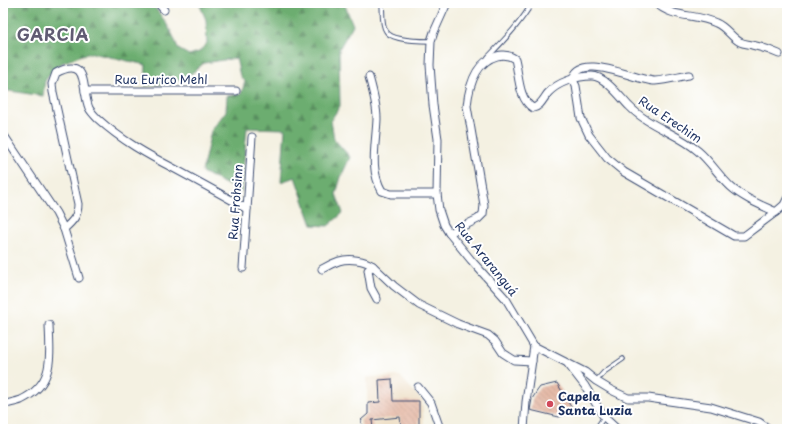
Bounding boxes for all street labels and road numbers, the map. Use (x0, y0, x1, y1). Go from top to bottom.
street label: Rua Eurico Mehl (115, 70, 207, 88)
street label: Rua Erechim (635, 91, 706, 147)
street label: Rua Frohsinn (223, 164, 247, 240)
street label: Rua Araranguá (451, 217, 523, 300)

